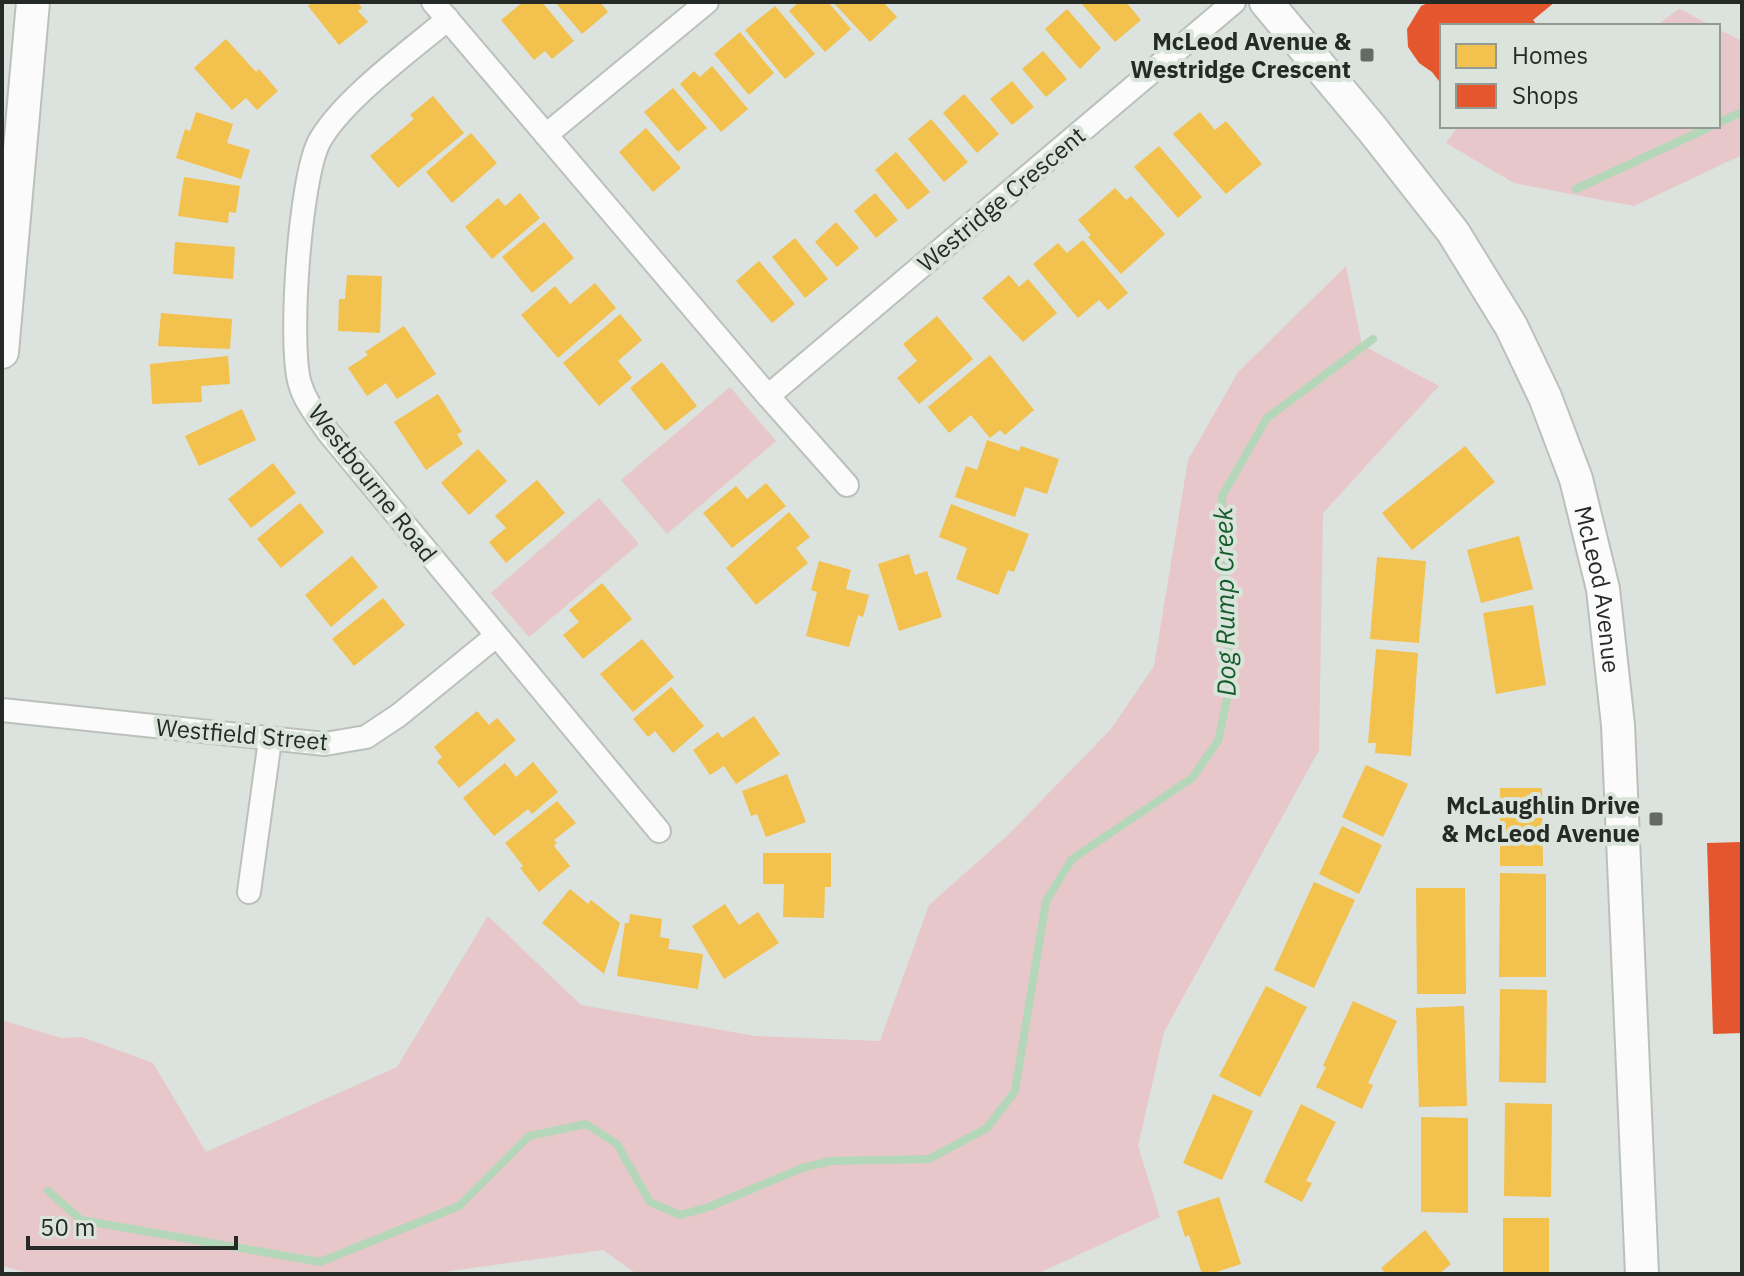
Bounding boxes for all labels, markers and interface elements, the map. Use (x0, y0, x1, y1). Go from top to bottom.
legend (1440, 24, 1720, 128)
place label: McLeod Avenue & Westridge Crescent (1130, 25, 1352, 85)
text: Homes (1512, 39, 1588, 71)
marker: McLeod Avenue & Westridge Crescent (1358, 46, 1376, 64)
text: Shops (1512, 79, 1579, 111)
street label: Westridge Crescent (910, 119, 1092, 279)
street label: Westbourne Road (301, 398, 445, 568)
street label: McLeod Avenue (1567, 502, 1628, 675)
water label: Dog Rump Creek (1205, 507, 1243, 697)
street label: Westfield Street (155, 711, 329, 757)
place label: McLaughlin Drive & McLeod Avenue (1441, 789, 1640, 849)
marker: McLaughlin Drive & McLeod Avenue (1647, 810, 1665, 828)
scale bar (28, 1200, 236, 1250)
text: 50 m (40, 1211, 95, 1243)

